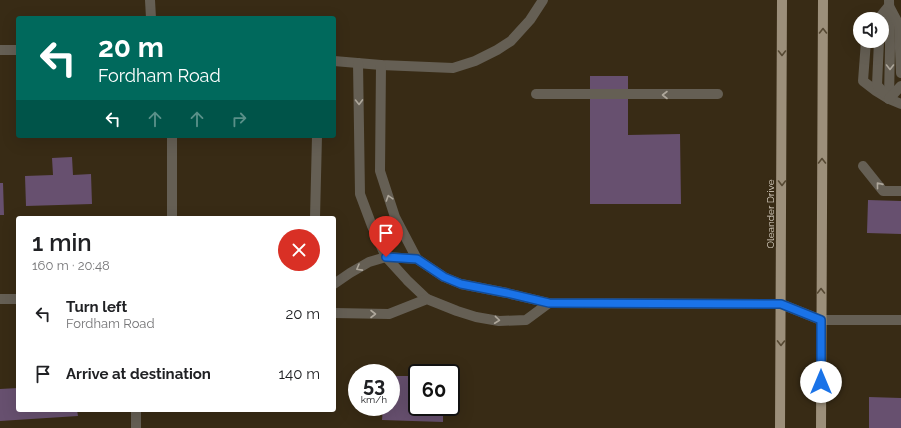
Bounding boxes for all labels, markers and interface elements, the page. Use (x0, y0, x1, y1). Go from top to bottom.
map controls (853, 12, 889, 48)
button: sound (853, 12, 889, 48)
one-way arrow (819, 28, 827, 34)
text: 20 m (98, 31, 164, 64)
icon: left (32, 32, 84, 84)
one-way arrow (778, 50, 786, 56)
one-way arrow (886, 64, 894, 70)
text: Fordham Road (98, 65, 221, 86)
one-way arrow (662, 91, 668, 99)
one-way arrow (354, 99, 363, 105)
icon: left (102, 108, 124, 130)
icon: ahead (144, 108, 166, 130)
icon: ahead (186, 108, 208, 130)
icon: right (228, 108, 250, 130)
one-way arrow (818, 158, 826, 164)
street label: Oleander Drive (765, 179, 776, 249)
one-way arrow (778, 180, 786, 186)
one-way arrow (876, 183, 883, 190)
one-way arrow (385, 195, 393, 202)
pin (369, 216, 403, 257)
icon: arrive (375, 222, 397, 244)
text: 1 min (32, 228, 92, 257)
button: close (278, 229, 320, 271)
text: 160 m · 20:48 (32, 258, 110, 273)
one-way arrow (356, 263, 363, 271)
one-way arrow (817, 288, 825, 294)
text: Turn left (66, 298, 127, 316)
icon: left (32, 303, 54, 325)
text: 20 m (285, 305, 320, 323)
one-way arrow (370, 310, 376, 318)
text: Fordham Road (66, 316, 155, 331)
one-way arrow (494, 316, 500, 325)
one-way arrow (777, 340, 785, 346)
position arrow (800, 361, 842, 403)
icon: arrive (32, 363, 54, 385)
speed limit sign: 60 (408, 364, 460, 416)
text: Arrive at destination (66, 365, 211, 383)
text: 140 m (279, 365, 320, 383)
text: 53 (363, 373, 385, 397)
text: km/h (361, 394, 387, 405)

